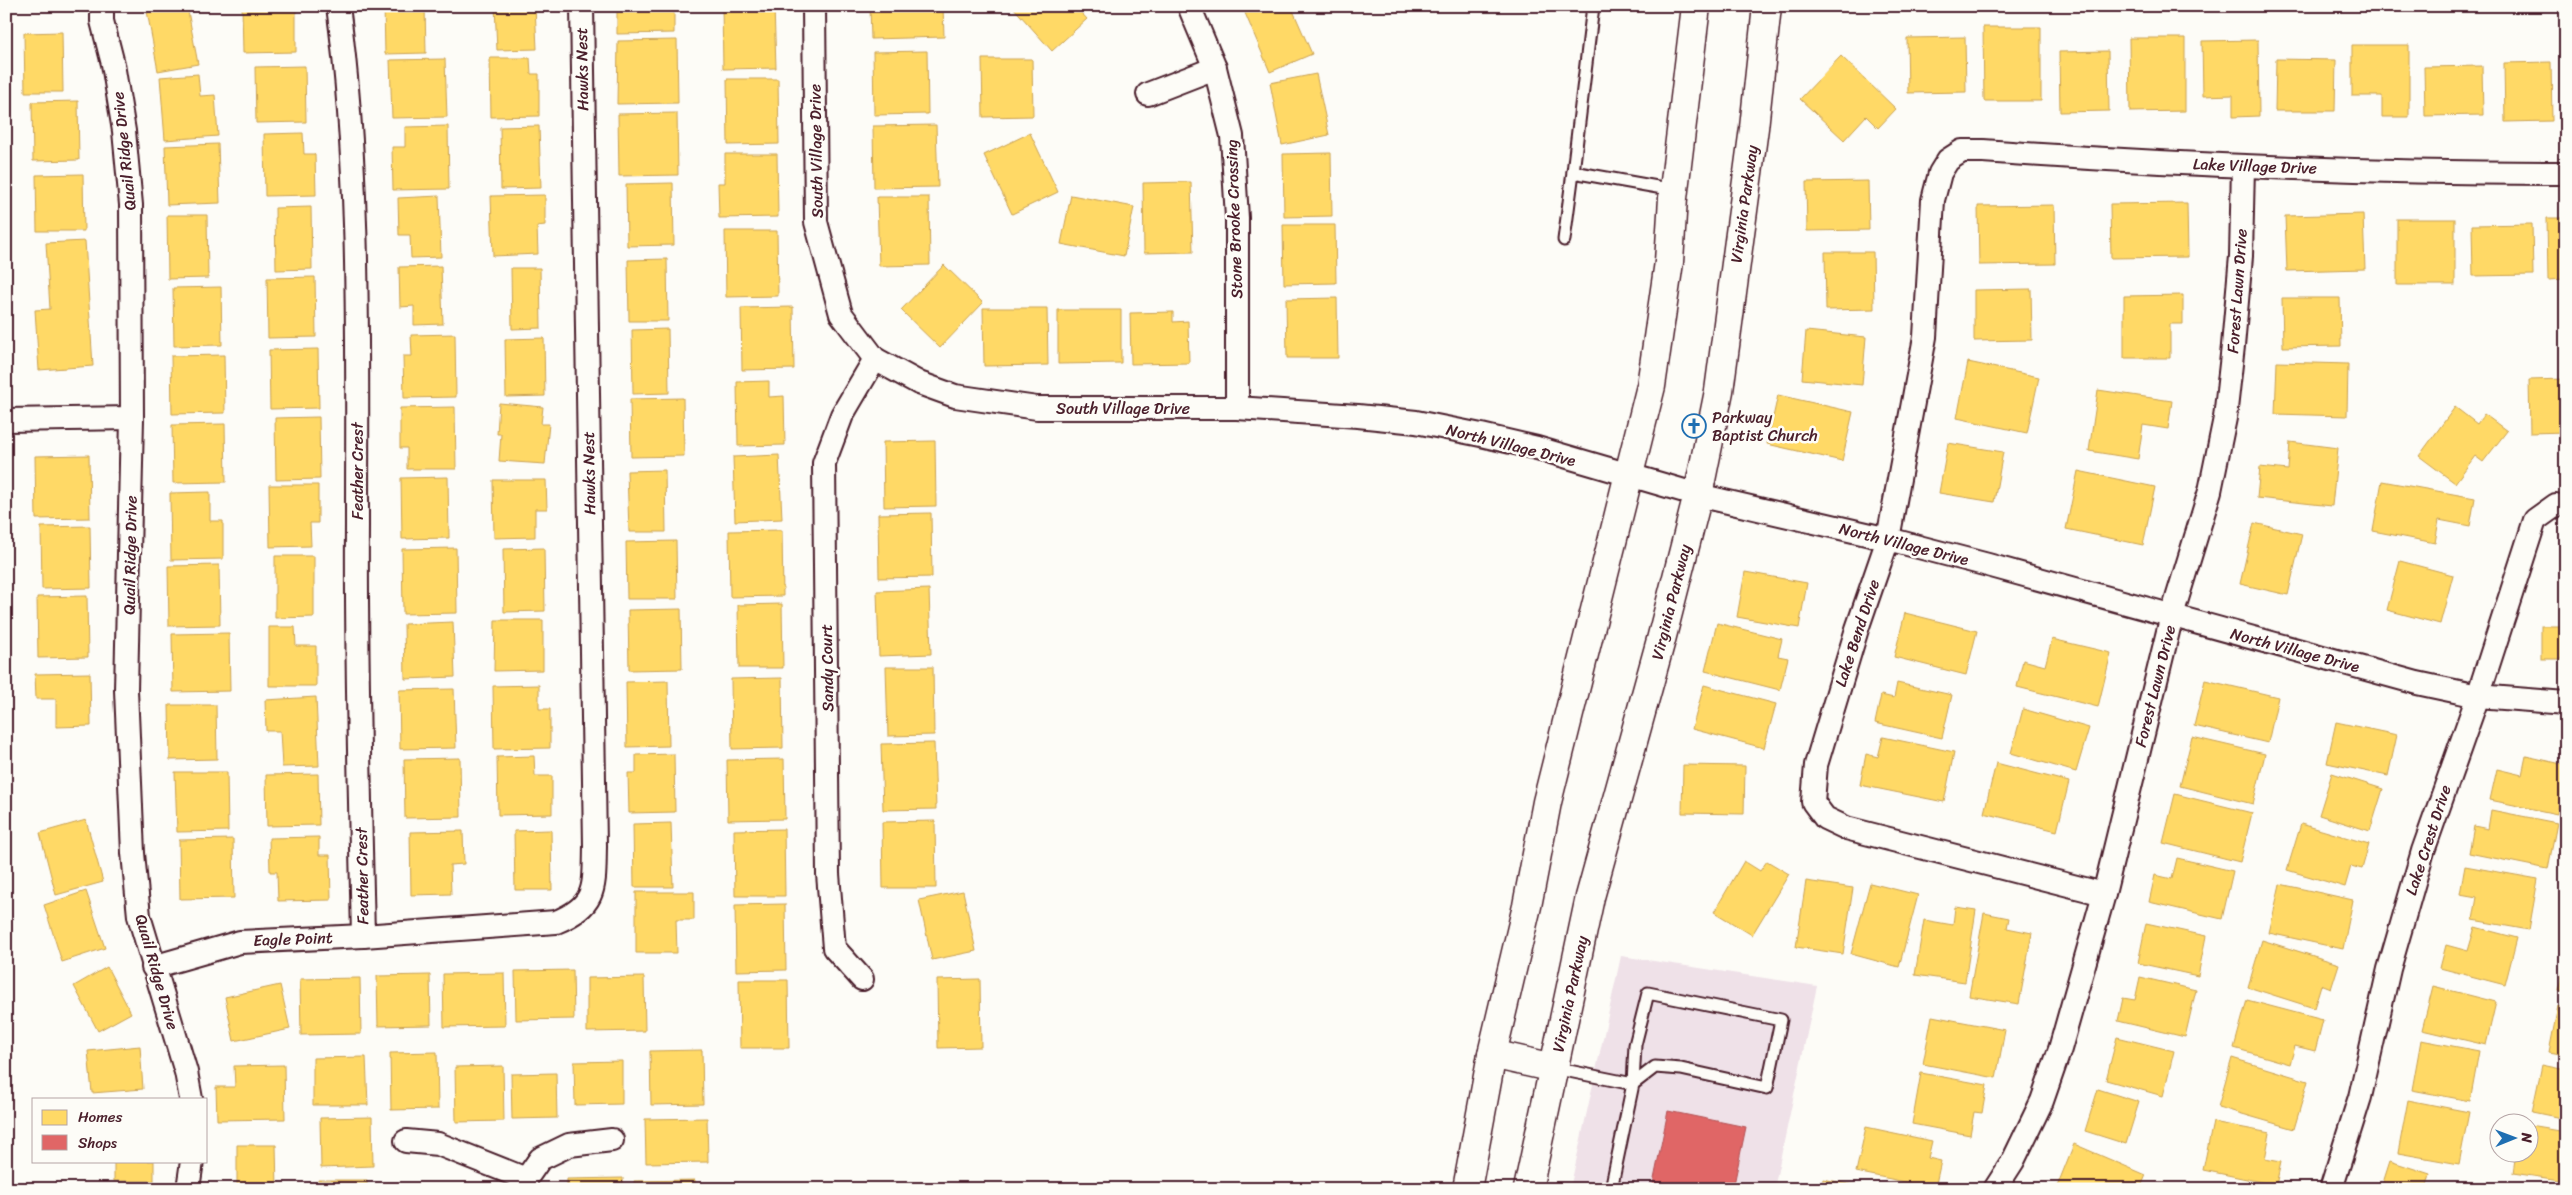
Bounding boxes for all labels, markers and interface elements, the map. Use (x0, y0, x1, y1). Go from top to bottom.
street label: Hawks Nest (567, 27, 597, 111)
street label: South Village Drive (800, 84, 832, 218)
street label: Quail Ridge Drive (103, 90, 145, 212)
street label: Stone Brooke Crossing (1217, 139, 1251, 299)
street label: Virginia Parkway (1721, 143, 1767, 265)
street label: Lake Village Drive (2193, 149, 2317, 183)
street label: Forest Lawn Drive (2218, 228, 2256, 354)
street label: South Village Drive (1056, 394, 1190, 423)
place label: Parkway Baptist Church (1712, 403, 1818, 450)
church icon: Parkway Baptist Church (1681, 413, 1707, 439)
street label: North Village Drive (1443, 415, 1579, 475)
street label: Feather Crest (343, 422, 372, 520)
street label: Hawks Nest (574, 431, 604, 515)
street label: Quail Ridge Drive (114, 495, 146, 615)
street label: North Village Drive (1836, 514, 1972, 574)
street label: Virginia Parkway (1643, 540, 1700, 663)
street label: Lake Bend Drive (1826, 575, 1888, 691)
street label: North Village Drive (2227, 619, 2363, 681)
street label: Forest Lawn Drive (2126, 622, 2184, 750)
street label: Sandy Court (812, 624, 842, 712)
street label: Lake Crest Drive (2397, 781, 2459, 899)
street label: Feather Crest (347, 827, 377, 925)
street label: Quail Ridge Drive (127, 911, 187, 1033)
street label: Eagle Point (253, 923, 333, 955)
street label: Virginia Parkway (1544, 932, 1597, 1055)
legend (32, 1098, 208, 1162)
text: Homes (78, 1104, 122, 1130)
north arrow (2490, 1112, 2540, 1162)
text: Shops (78, 1130, 118, 1156)
text: N (2514, 1132, 2539, 1143)

